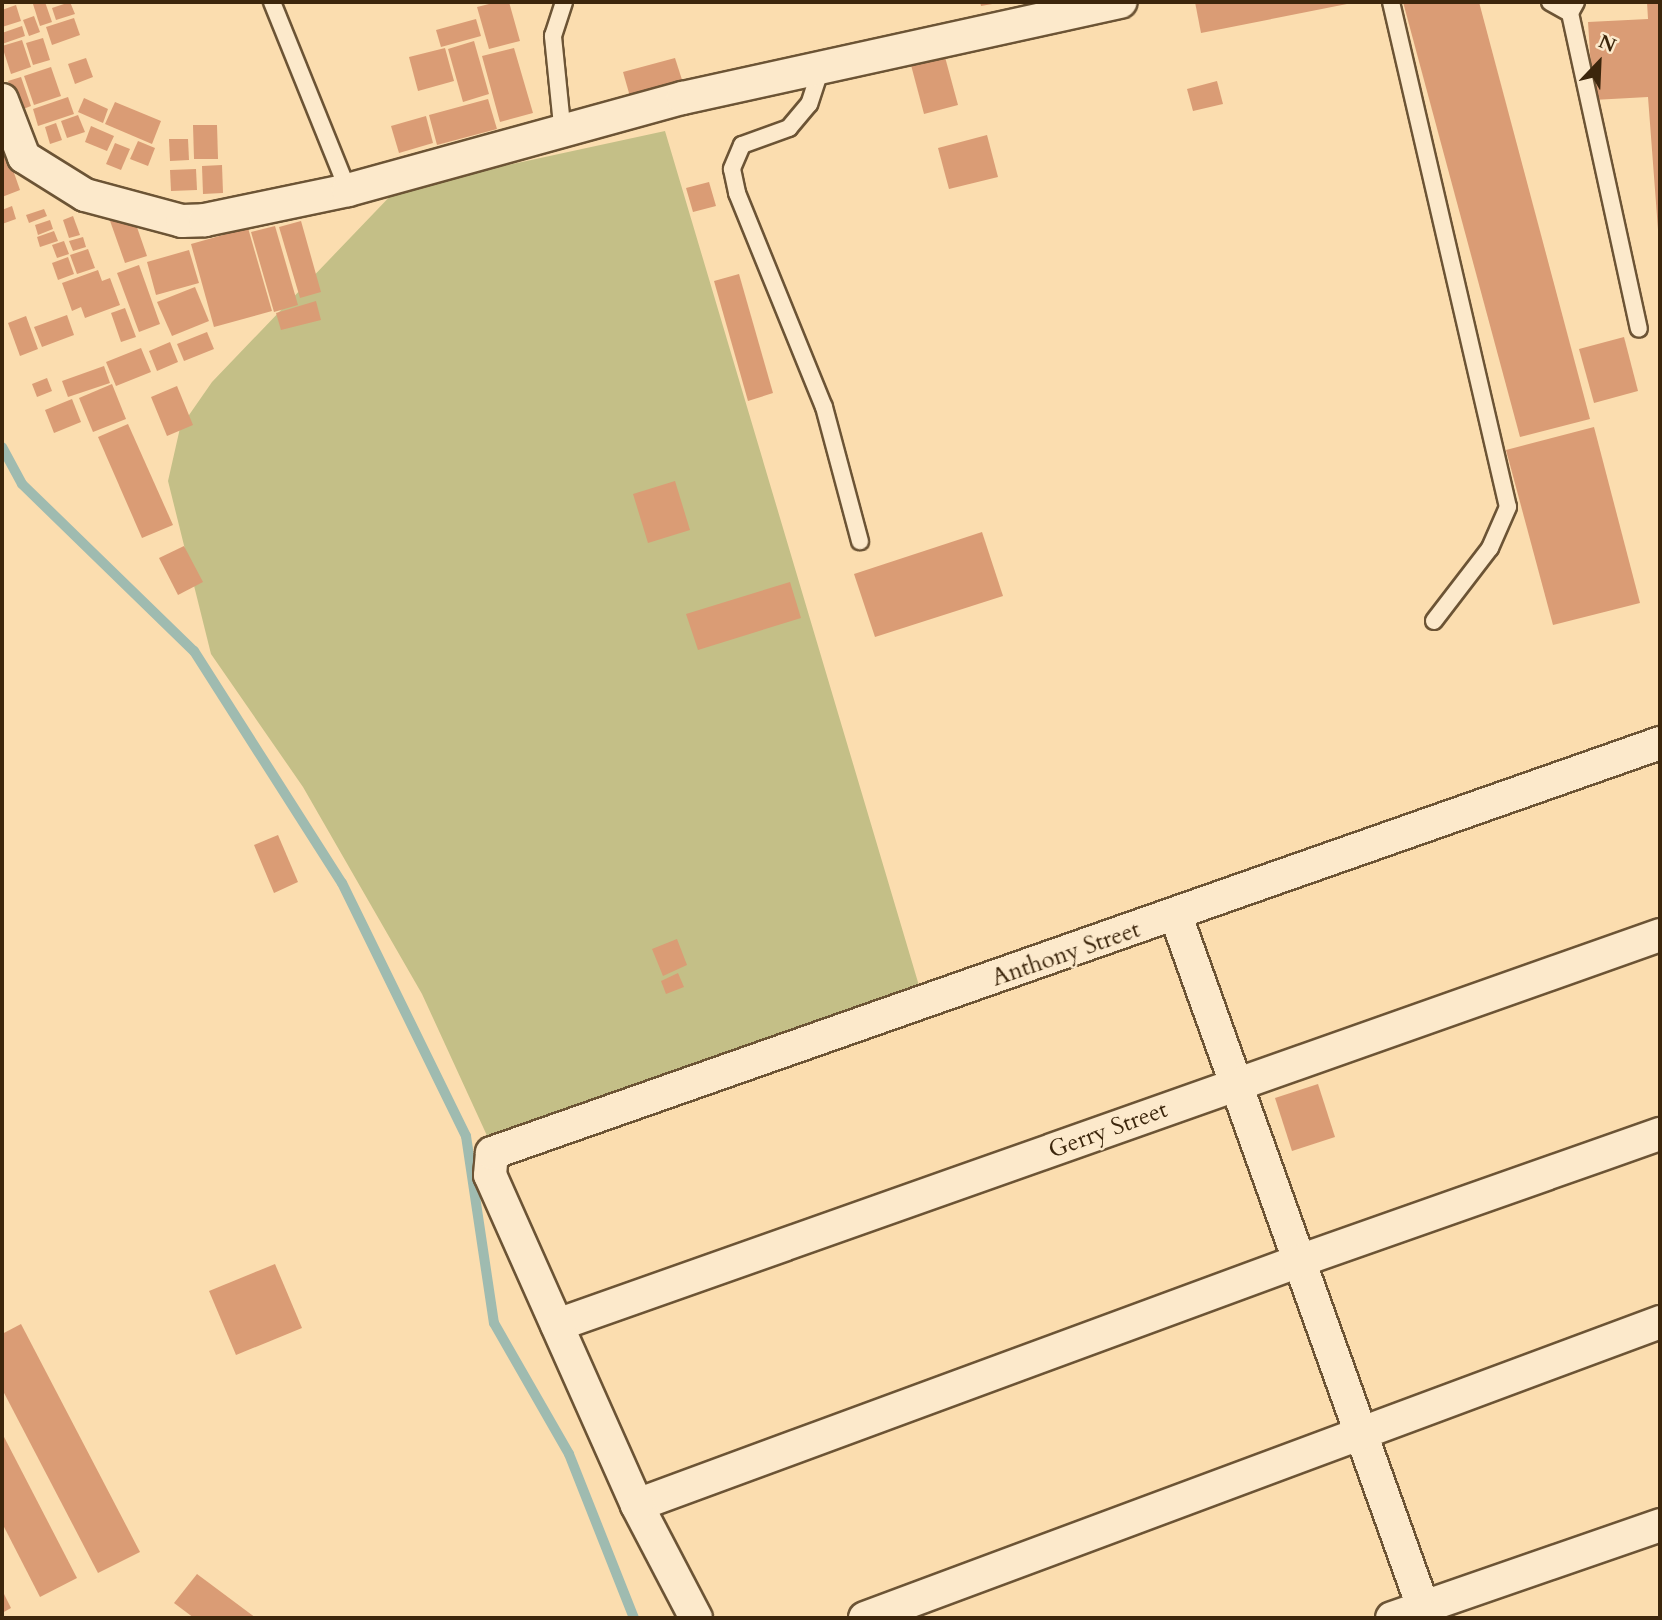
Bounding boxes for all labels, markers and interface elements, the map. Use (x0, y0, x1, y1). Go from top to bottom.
north arrow (1564, 28, 1634, 98)
text: N (1595, 28, 1620, 59)
street label: Anthony Street (988, 915, 1144, 993)
street label: Gerry Street (1045, 1095, 1171, 1165)

